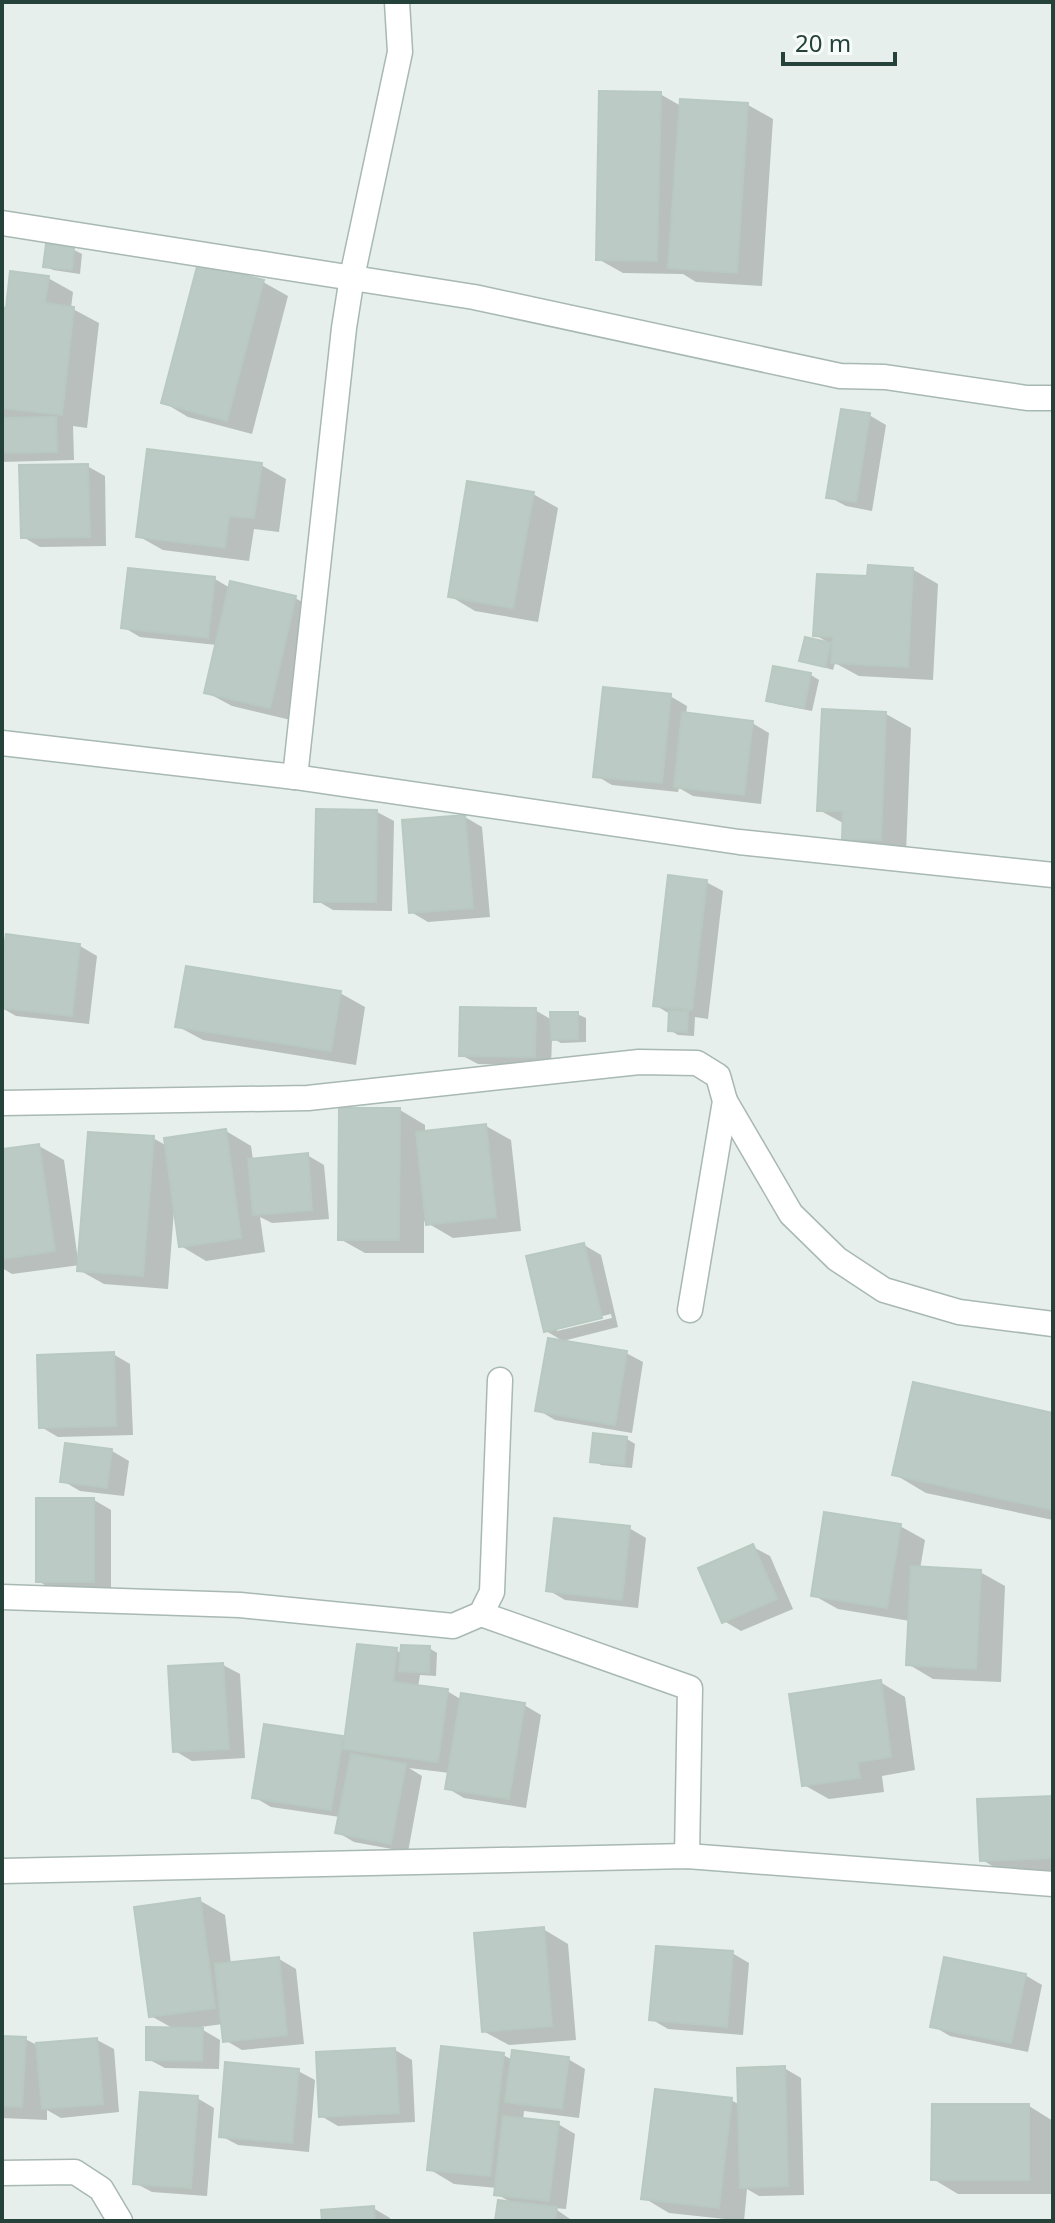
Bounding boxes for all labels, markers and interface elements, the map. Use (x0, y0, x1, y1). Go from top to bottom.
scale bar (783, 16, 895, 66)
text: 20 m (795, 26, 851, 59)

